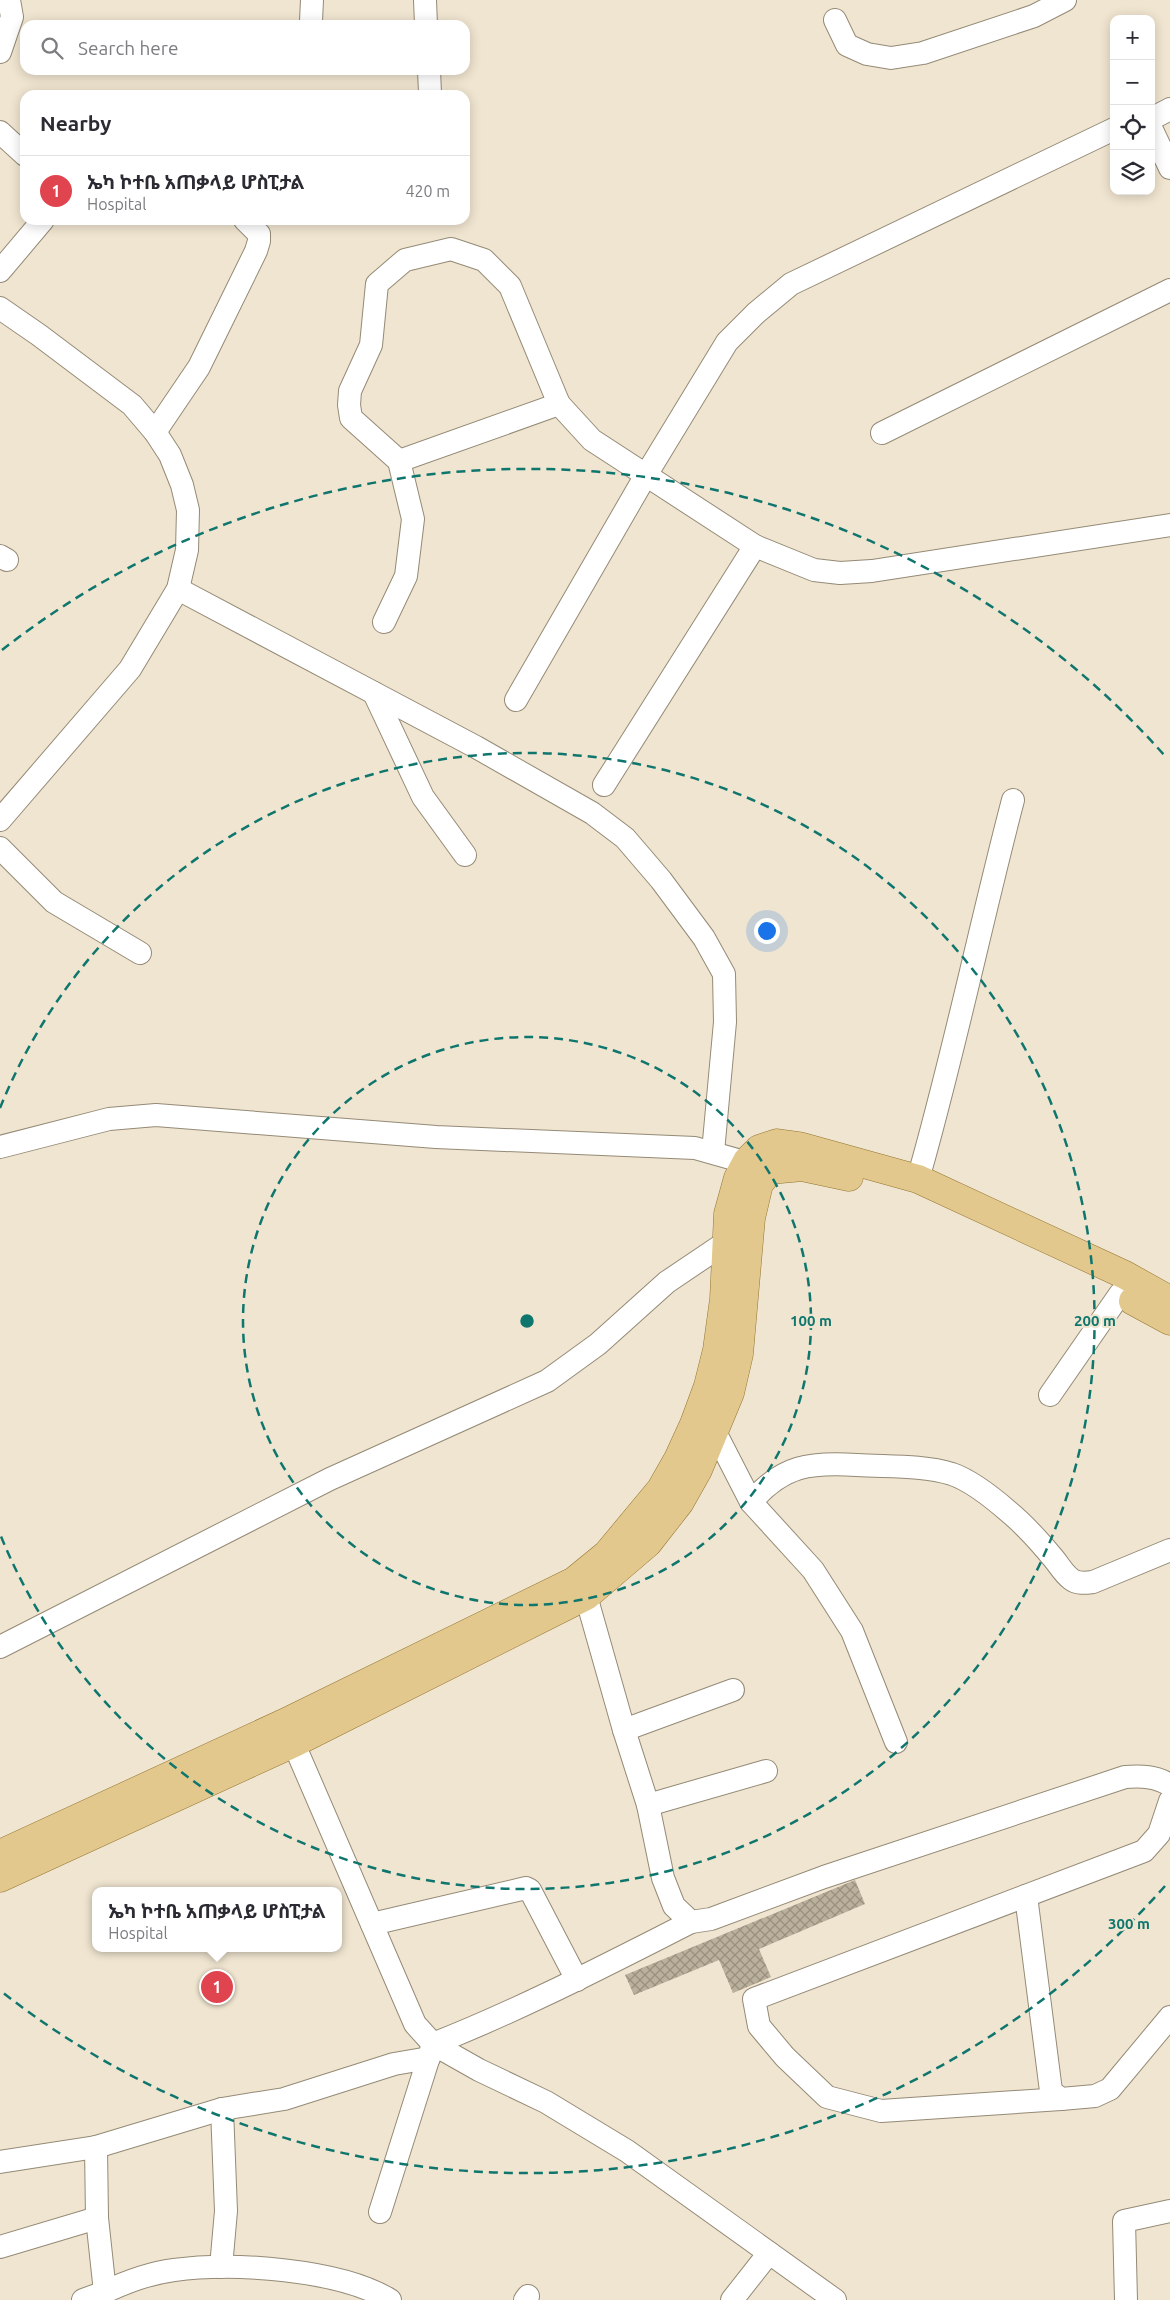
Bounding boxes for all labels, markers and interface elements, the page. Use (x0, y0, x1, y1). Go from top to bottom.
map controls (1110, 15, 1155, 195)
button: + (1110, 15, 1155, 60)
search box (20, 20, 470, 75)
icon: search (38, 34, 66, 62)
text: Search here (78, 37, 178, 59)
button: − (1110, 60, 1155, 105)
button: locate (1110, 105, 1155, 150)
text: Nearby (40, 111, 111, 135)
button: layers (1110, 150, 1155, 195)
text: ኤካ ኮተቤ አጠቃላይ ሆስፒታል (87, 171, 304, 193)
text: 1 (51, 182, 61, 200)
text: 420 m (405, 182, 450, 200)
text: Hospital (87, 195, 146, 213)
your location (754, 918, 780, 944)
centre of rings (518, 1312, 536, 1330)
text: 100 m (790, 1312, 832, 1329)
text: 200 m (1074, 1312, 1116, 1329)
popup (92, 1887, 342, 1952)
text: ኤካ ኮተቤ አጠቃላይ ሆስፒታል (108, 1900, 326, 1922)
text: 300 m (1108, 1915, 1150, 1932)
text: Hospital (108, 1924, 168, 1942)
pin: 1 (201, 1968, 233, 2006)

